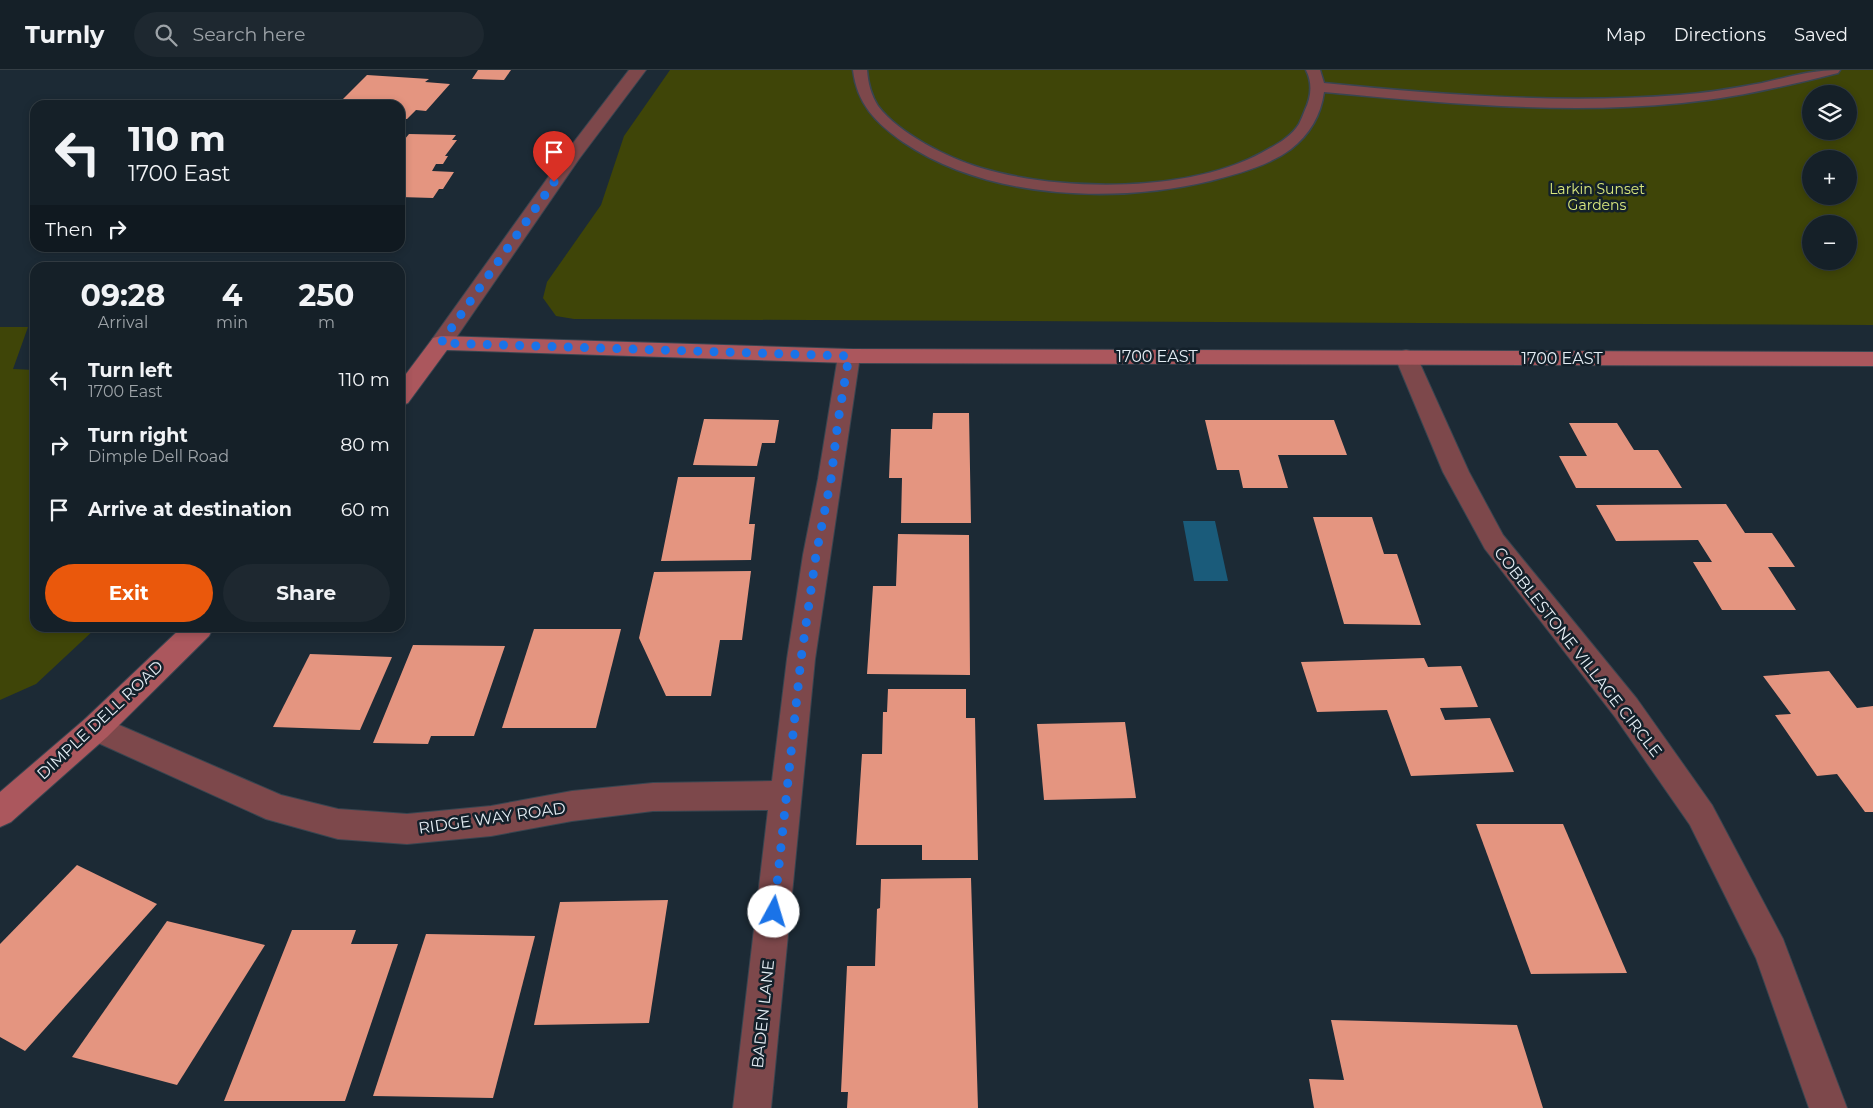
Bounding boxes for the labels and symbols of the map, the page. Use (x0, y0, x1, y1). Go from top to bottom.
pin (533, 131, 575, 182)
park label: Larkin Sunset Gardens (1549, 180, 1645, 214)
street label: 1700 EAST (1116, 347, 1198, 366)
street label: 1700 EAST (1521, 349, 1603, 368)
street label: COBBLESTONE VILLAGE CIRCLE (1490, 543, 1666, 761)
street label: DIMPLE DELL ROAD (33, 657, 167, 783)
street label: RIDGE WAY ROAD (417, 798, 567, 838)
position arrow (747, 885, 799, 937)
street label: BADEN LANE (748, 959, 778, 1069)

